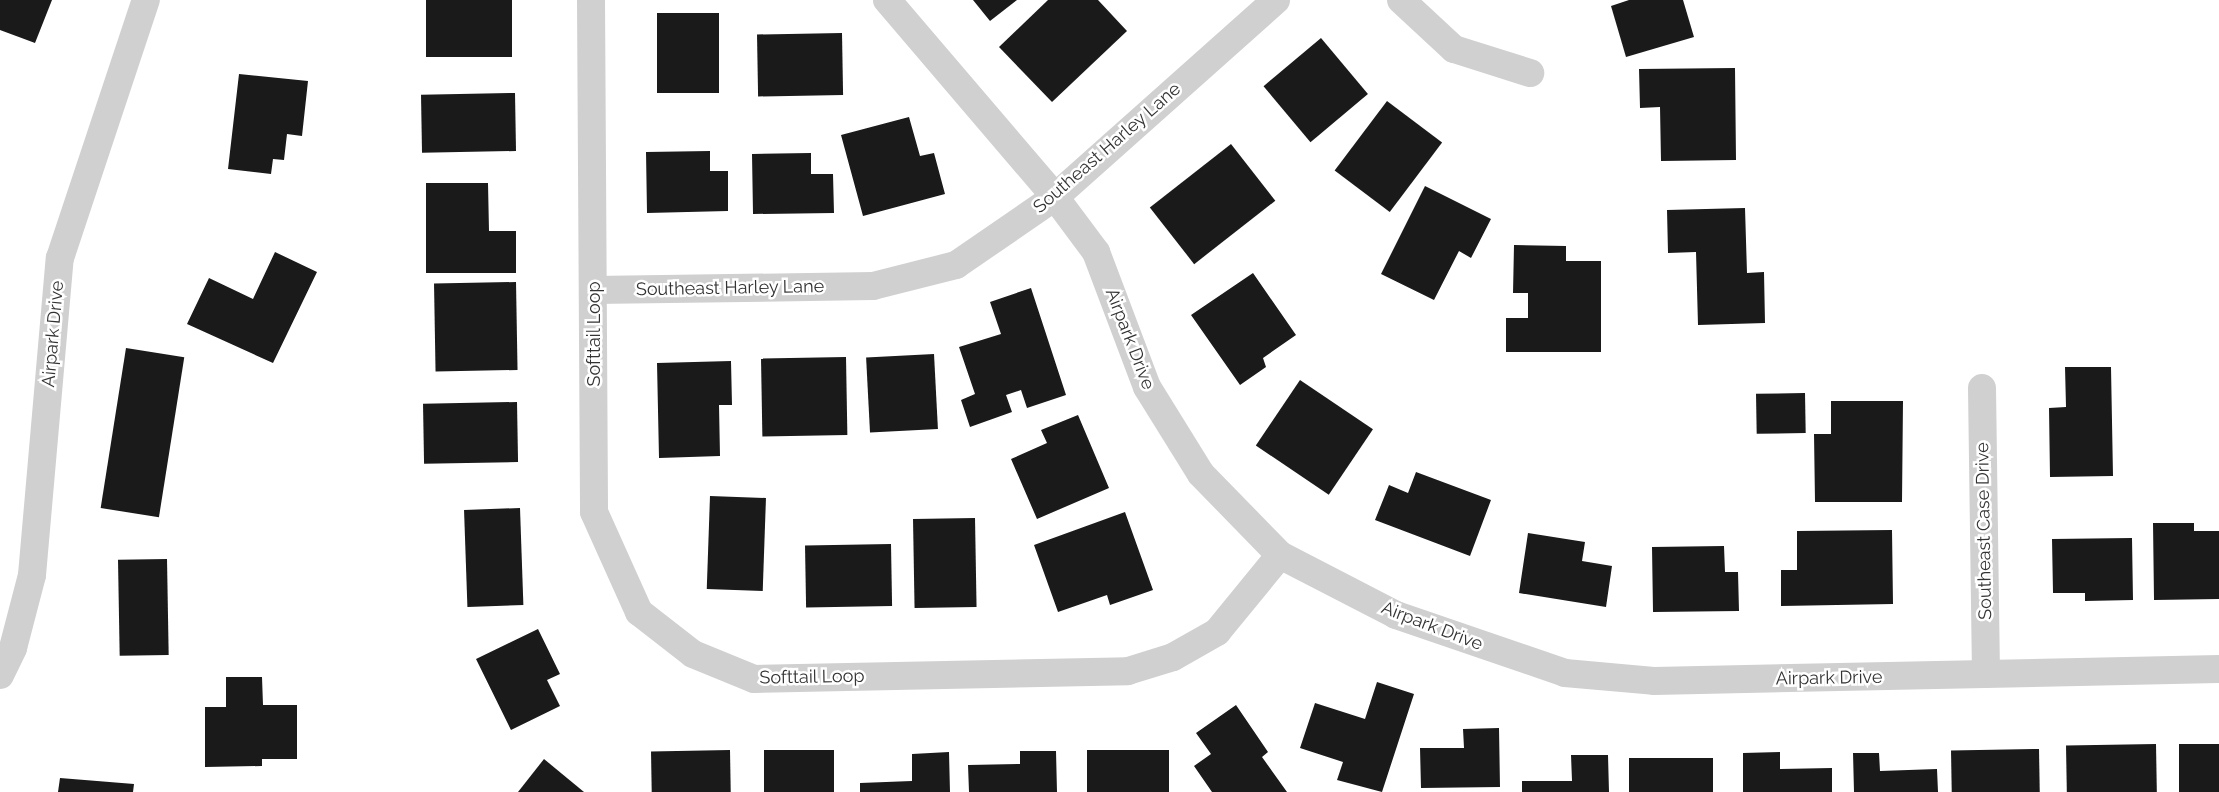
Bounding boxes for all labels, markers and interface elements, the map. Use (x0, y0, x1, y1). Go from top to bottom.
street label: Southeast Harley Lane (1029, 78, 1185, 218)
street label: Southeast Harley Lane (635, 276, 825, 300)
street label: Airpark Drive (38, 280, 68, 388)
street label: Softtail Loop (583, 281, 605, 387)
street label: Airpark Drive (1101, 285, 1159, 393)
street label: Southeast Case Drive (1972, 442, 1996, 620)
street label: Airpark Drive (1378, 597, 1486, 655)
street label: Softtail Loop (759, 665, 865, 689)
street label: Airpark Drive (1775, 666, 1883, 690)

